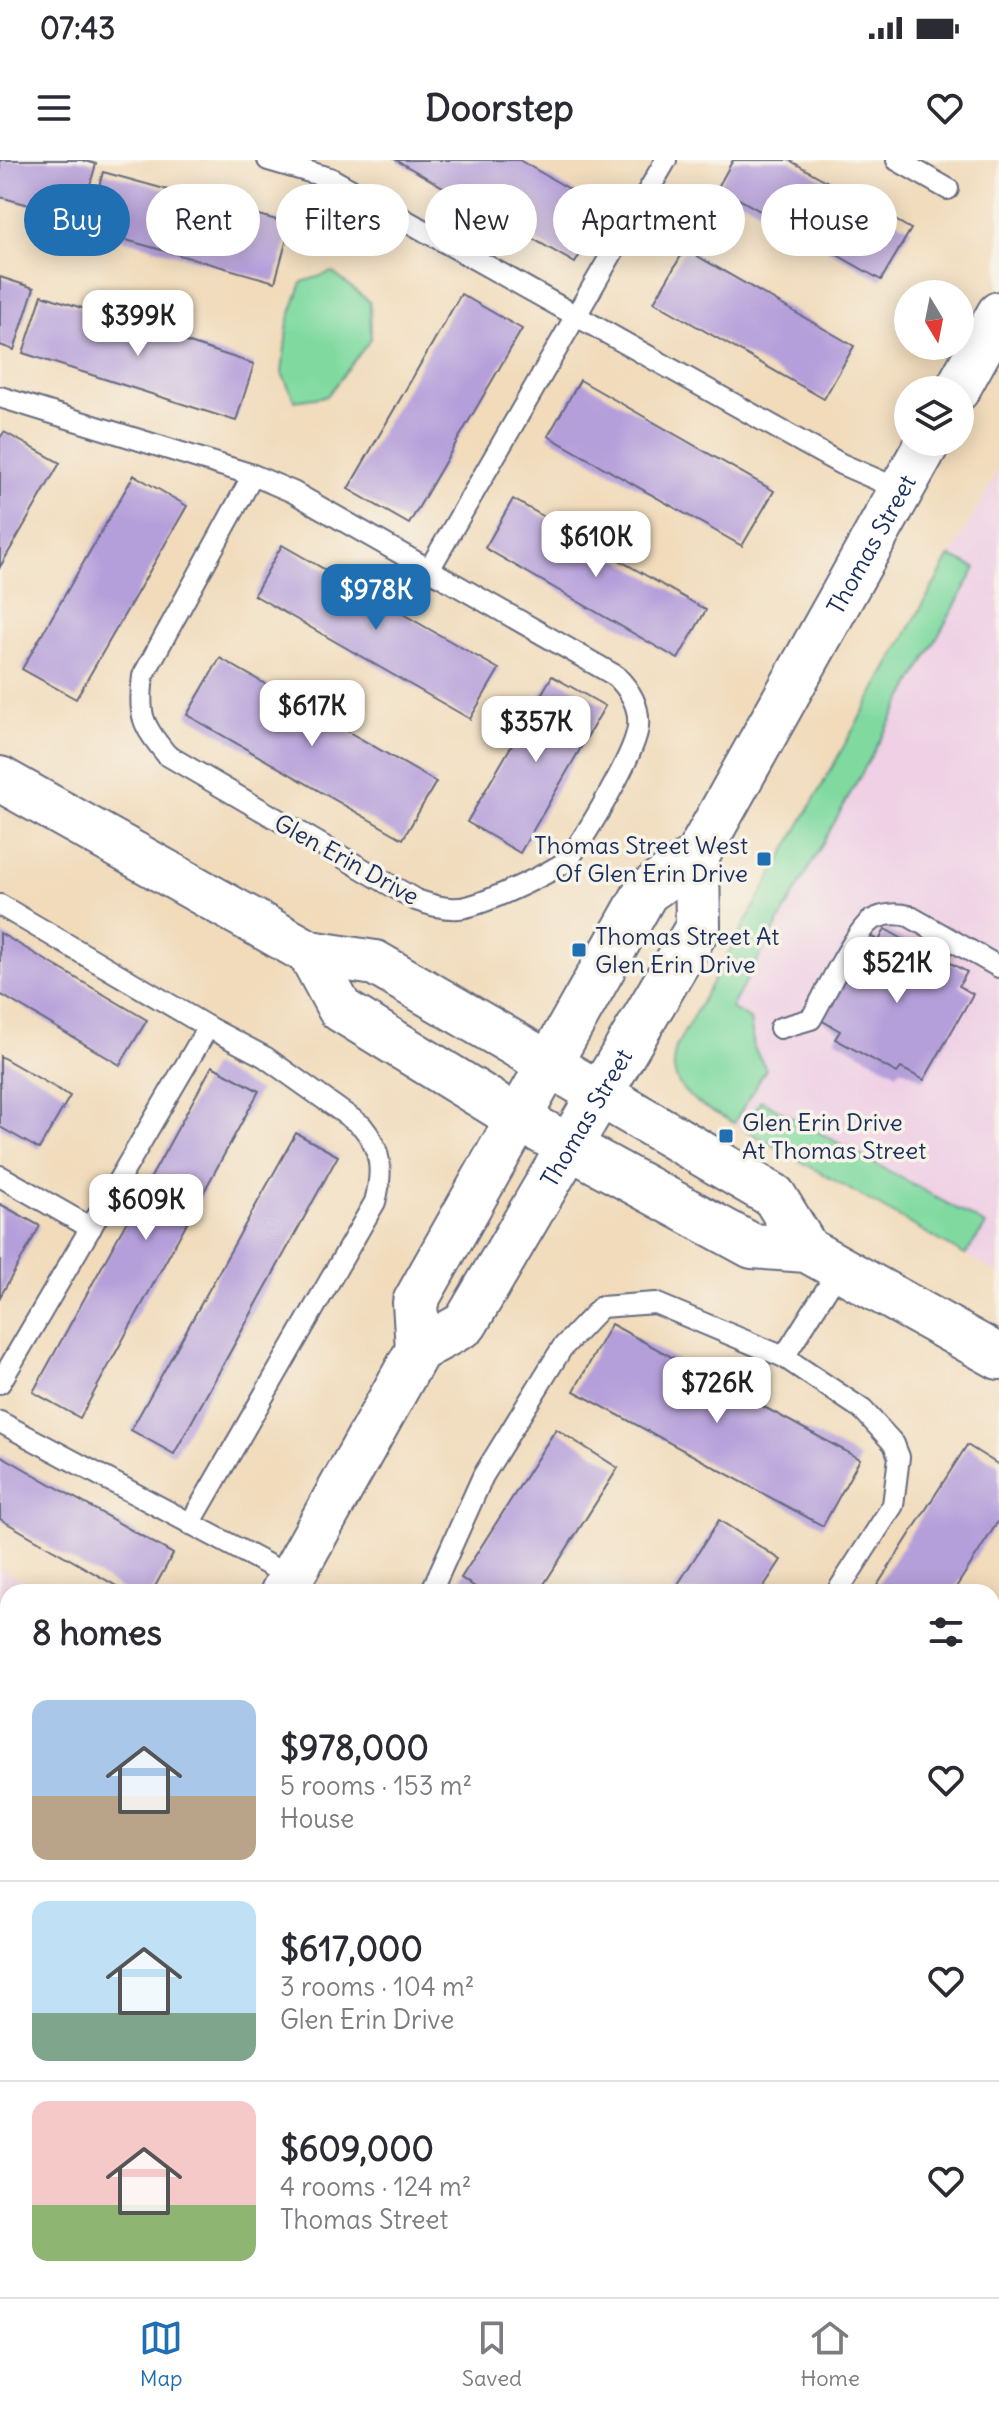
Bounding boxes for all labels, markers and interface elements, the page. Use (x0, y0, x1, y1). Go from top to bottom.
text: 07:43 (40, 9, 115, 47)
icon: menu (32, 86, 76, 130)
text: Doorstep (425, 86, 574, 131)
icon: heart (923, 86, 967, 130)
chip: Buy (24, 184, 130, 256)
chip: Rent (146, 184, 260, 256)
chip: Filters (276, 184, 409, 256)
chip: New (425, 184, 537, 256)
chip: Apartment (553, 184, 745, 256)
chip: House (761, 184, 897, 256)
north arrow (894, 280, 974, 360)
map controls (894, 280, 974, 456)
pin: $399K (82, 290, 194, 358)
text: $399K (100, 299, 176, 332)
button: layers (894, 376, 974, 456)
street label: Thomas Street (820, 469, 922, 620)
pin: $610K (540, 511, 652, 579)
text: $610K (560, 520, 632, 553)
pin: $978K (320, 564, 432, 632)
text: $978K (339, 573, 413, 606)
pin: $617K (256, 680, 368, 748)
text: $617K (278, 689, 346, 722)
pin: $357K (480, 696, 592, 764)
text: $357K (500, 705, 572, 738)
street label: Glen Erin Drive (269, 807, 425, 911)
place label: Thomas Street West Of Glen Erin Drive (534, 830, 748, 888)
marker: Thomas Street West Of Glen Erin Drive (755, 850, 773, 868)
place label: Thomas Street At Glen Erin Drive (595, 921, 779, 979)
pin: $521K (841, 937, 953, 1005)
marker: Thomas Street At Glen Erin Drive (570, 941, 588, 959)
text: $521K (862, 946, 932, 979)
street label: Thomas Street (534, 1043, 638, 1192)
place label: Glen Erin Drive At Thomas Street (742, 1107, 926, 1165)
marker: Glen Erin Drive At Thomas Street (717, 1127, 735, 1145)
pin: $609K (90, 1174, 202, 1242)
text: $609K (107, 1183, 185, 1216)
pin: $726K (661, 1357, 773, 1425)
text: $726K (681, 1366, 753, 1399)
icon: filters (924, 1610, 968, 1654)
text: 8 homes (32, 1611, 162, 1654)
text: $978,000 (280, 1726, 429, 1769)
icon: home (96, 1732, 192, 1828)
icon: heart (924, 1758, 968, 1802)
text: 5 rooms · 153 m² (280, 1769, 472, 1802)
text: House (280, 1802, 354, 1835)
text: $617,000 (280, 1927, 423, 1970)
icon: home (96, 1933, 192, 2029)
icon: heart (924, 1959, 968, 2003)
text: 3 rooms · 104 m² (280, 1970, 475, 2003)
text: Glen Erin Drive (280, 2003, 454, 2036)
text: $609,000 (280, 2127, 434, 2170)
icon: home (96, 2133, 192, 2229)
icon: heart (924, 2159, 968, 2203)
text: 4 rooms · 124 m² (280, 2170, 472, 2203)
text: Thomas Street (280, 2203, 448, 2236)
tab: Map (139, 2316, 183, 2392)
tab: Saved (462, 2316, 522, 2392)
tab: Home (800, 2316, 860, 2392)

